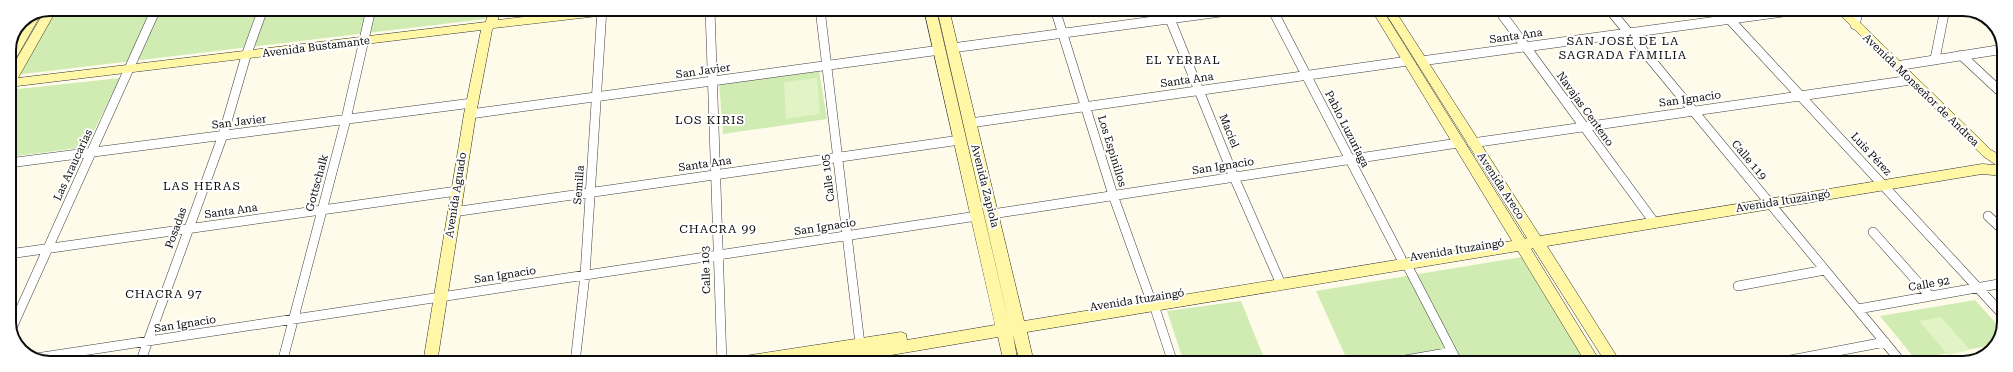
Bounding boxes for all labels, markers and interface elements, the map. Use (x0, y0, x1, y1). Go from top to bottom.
street label: Santa Ana (1489, 26, 1543, 46)
street label: Avenida Monseñor de Andrea (1860, 31, 1982, 149)
street label: Avenida Bustamante (261, 34, 371, 60)
district label: SAN JOSÉ DE LA SAGRADA FAMILIA (1559, 34, 1687, 62)
district label: EL YERBAL (1145, 53, 1221, 67)
street label: San Javier (675, 61, 732, 81)
street label: Navajas Centeno (1554, 69, 1616, 149)
street label: Santa Ana (1160, 70, 1214, 90)
street label: Pablo Luzuriaga (1322, 88, 1372, 170)
street label: San Ignacio (1658, 88, 1722, 110)
street label: San Javier (211, 112, 267, 132)
street label: Maciel (1216, 112, 1242, 150)
district label: LOS KIRIS (675, 113, 745, 127)
street label: Los Espinillos (1095, 114, 1129, 188)
street label: Las Araucarias (51, 127, 95, 203)
street label: Luis Pérez (1848, 130, 1894, 178)
street label: Calle 119 (1729, 137, 1769, 183)
street label: Avenida Zapiola (968, 143, 1002, 229)
street label: Avenida Areco (1475, 150, 1528, 222)
street label: Avenida Aguado (443, 151, 469, 239)
street label: Gottschalk (303, 153, 331, 213)
street label: Calle 105 (819, 153, 837, 203)
street label: Santa Ana (678, 154, 732, 174)
street label: San Ignacio (1191, 155, 1255, 177)
street label: Semilla (571, 165, 587, 205)
district label: LAS HERAS (163, 179, 241, 193)
street label: Avenida Ituzaingó (1735, 187, 1831, 215)
street label: Santa Ana (204, 201, 258, 221)
street label: Posadas (163, 206, 189, 250)
street label: San Ignacio (793, 216, 857, 238)
district label: CHACRA 99 (679, 222, 757, 236)
street label: Avenida Ituzaingó (1409, 236, 1505, 264)
street label: Calle 103 (699, 246, 713, 294)
street label: San Ignacio (473, 264, 537, 286)
street label: Calle 92 (1907, 274, 1951, 294)
street label: Avenida Ituzaingó (1089, 286, 1185, 314)
district label: CHACRA 97 (125, 287, 203, 301)
street label: San Ignacio (153, 313, 217, 335)

